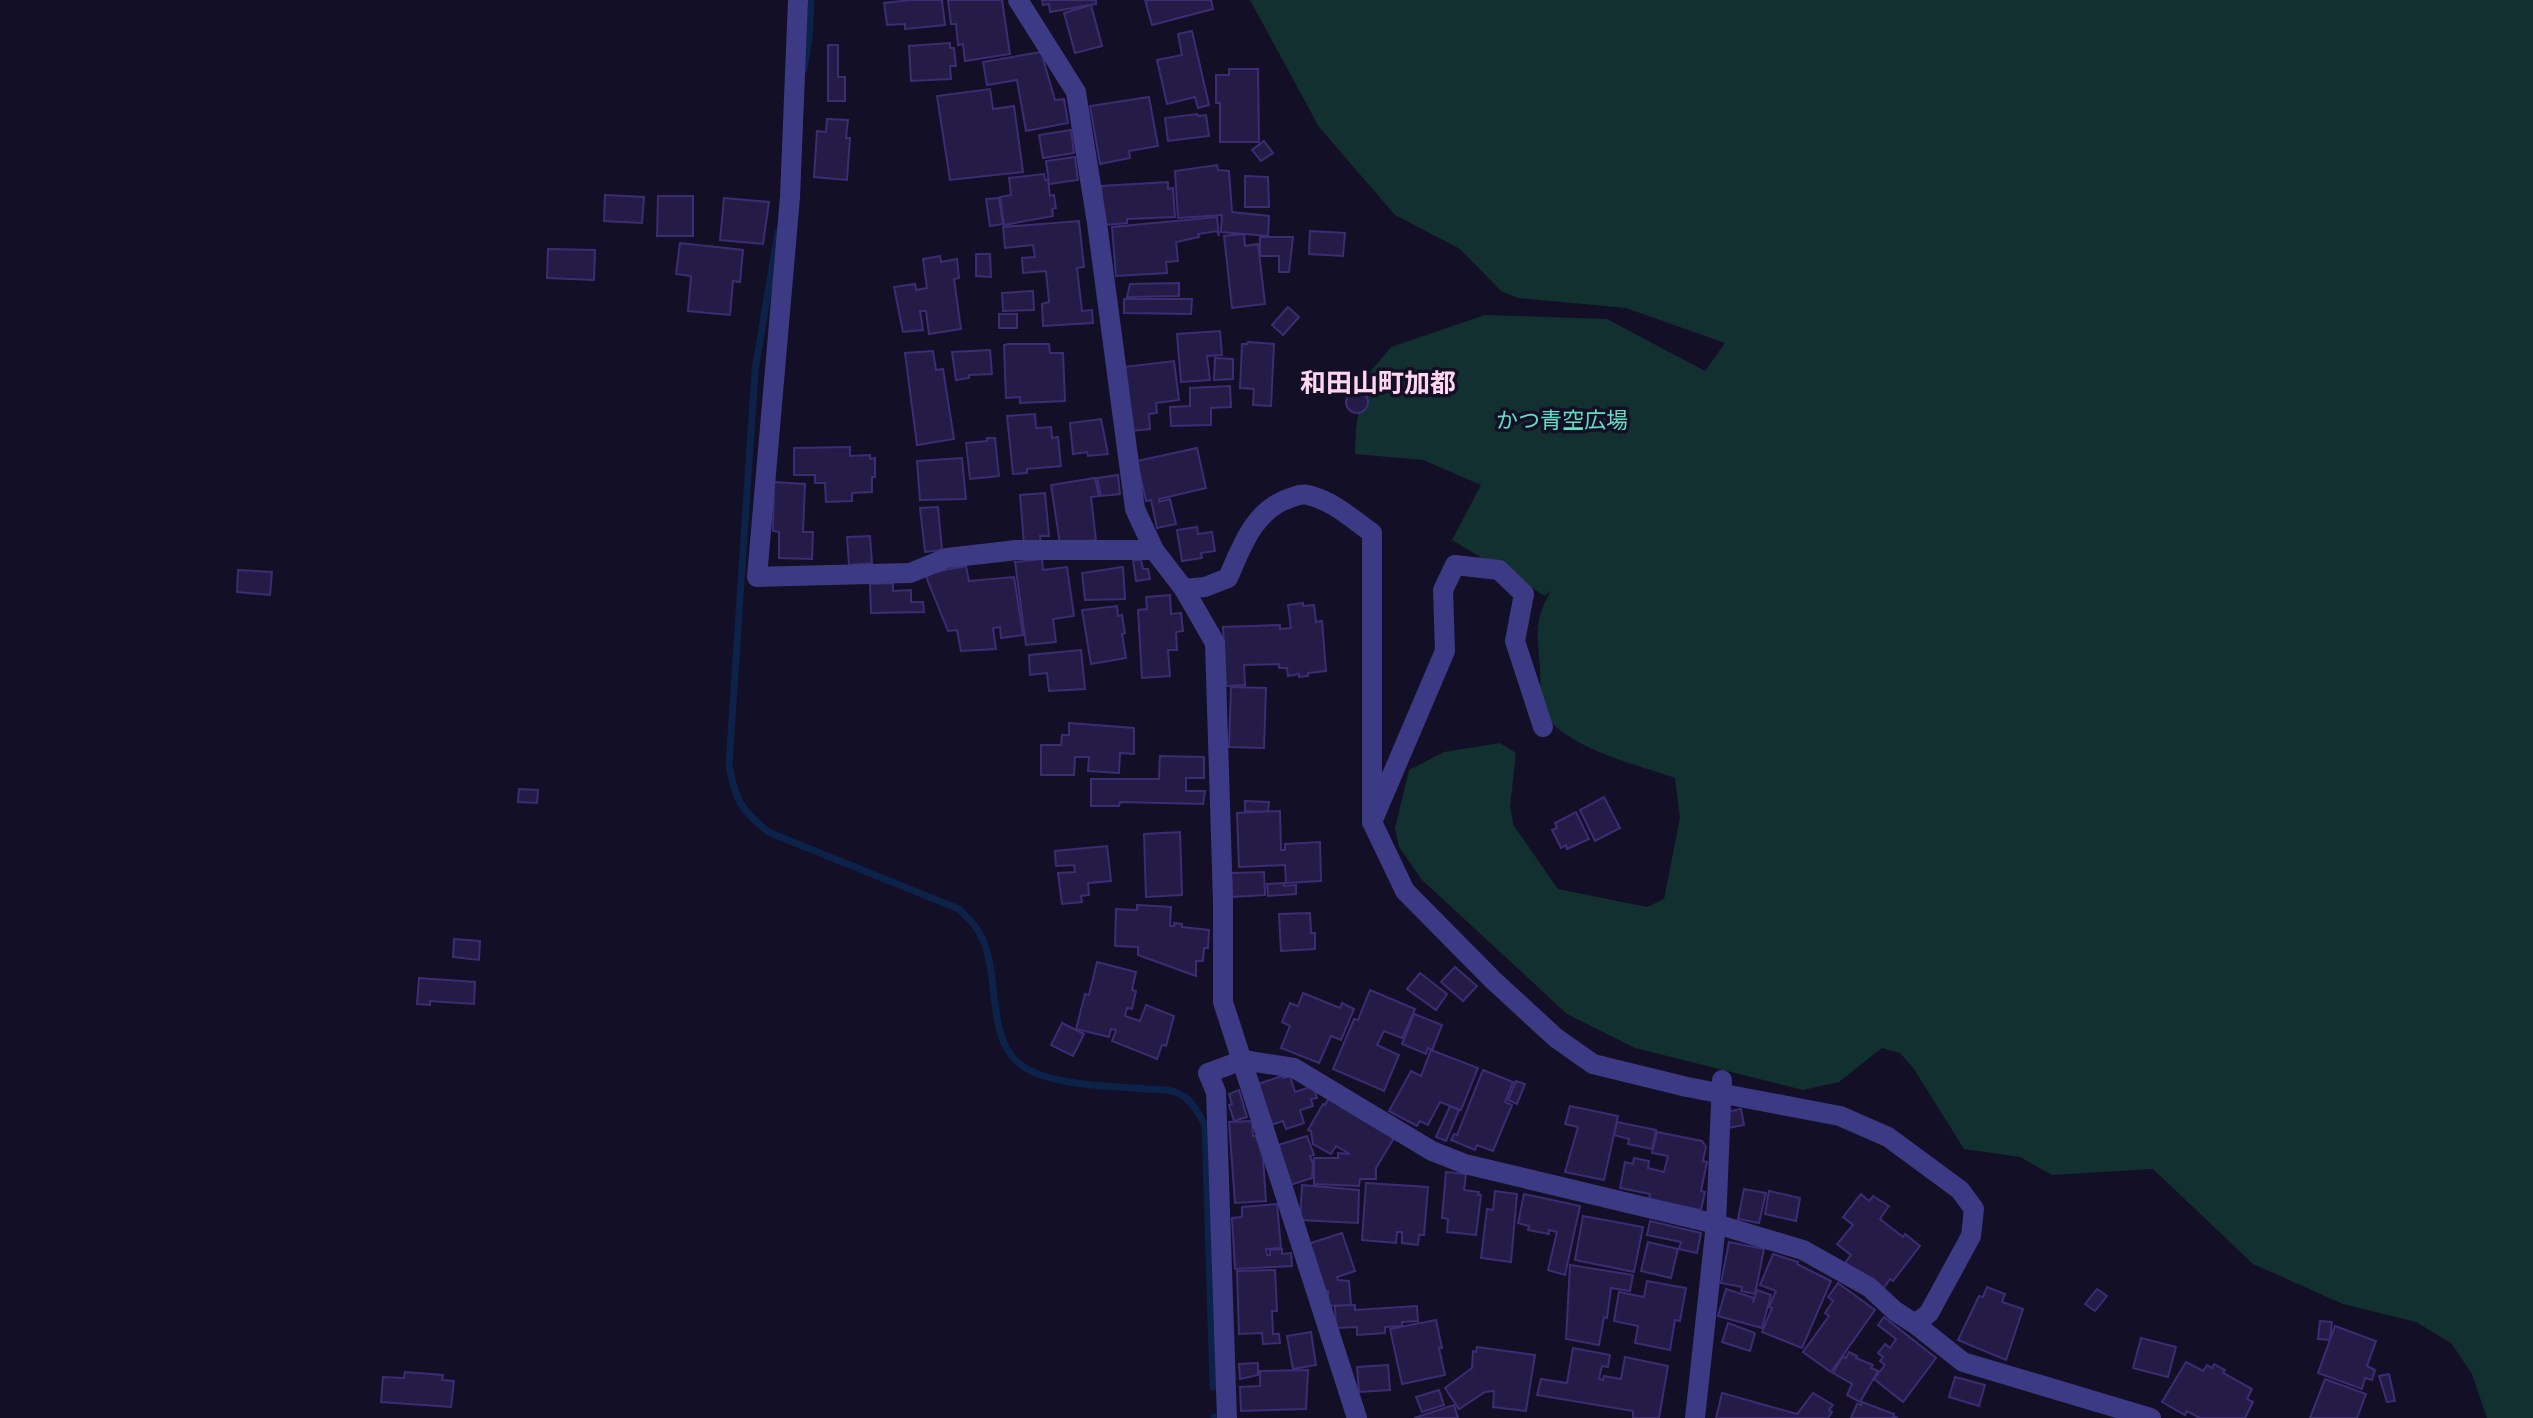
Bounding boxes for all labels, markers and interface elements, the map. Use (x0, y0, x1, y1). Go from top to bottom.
district label: 和田山町加都 (1300, 367, 1456, 399)
park label: かつ青空広場 (1496, 407, 1628, 434)

